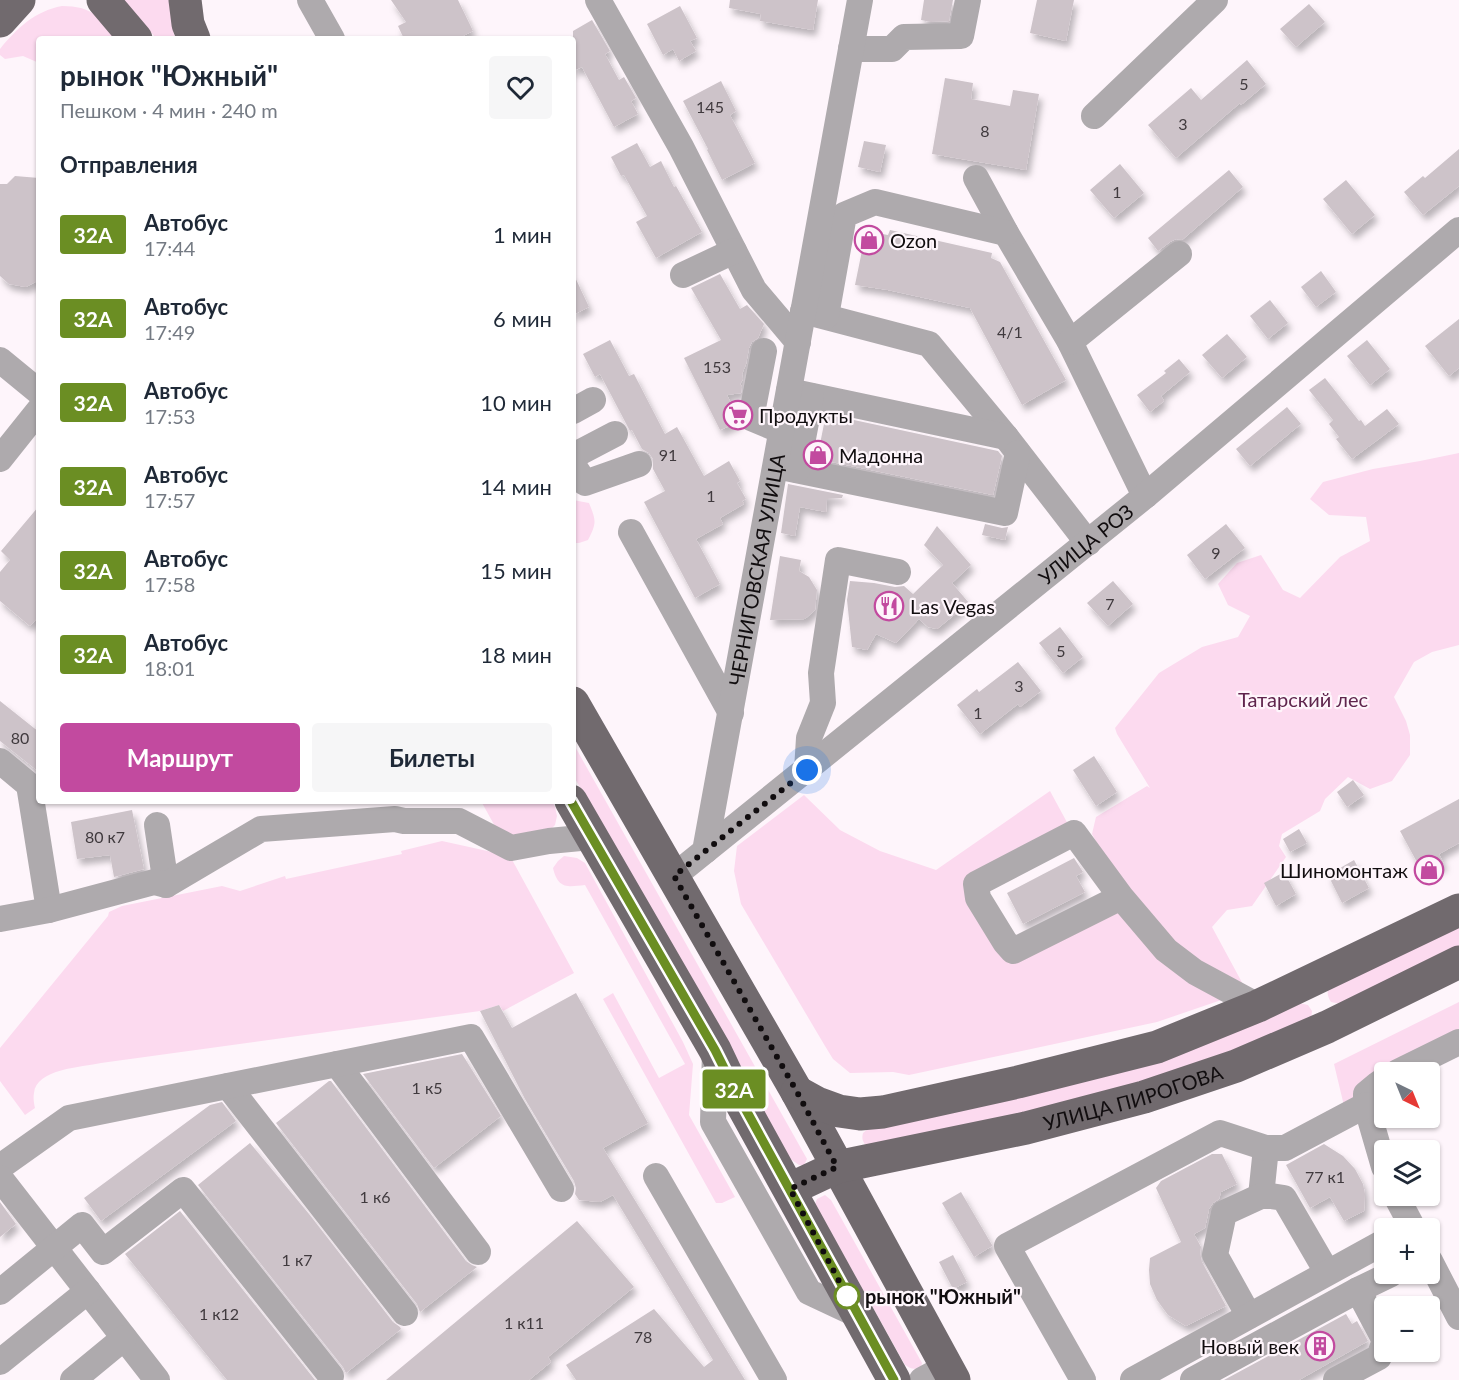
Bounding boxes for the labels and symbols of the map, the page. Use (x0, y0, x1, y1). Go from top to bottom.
house number: 5 (1239, 74, 1249, 93)
house number: 145 (696, 97, 724, 116)
house number: 3 (1178, 114, 1188, 133)
house number: 8 (980, 121, 990, 140)
house number: 1 (1112, 182, 1122, 201)
shop icon: Ozon (853, 224, 885, 256)
place label: Ozon (890, 228, 937, 252)
house number: 4/1 (997, 322, 1023, 341)
house number: 153 (703, 357, 731, 376)
supermarket icon: Продукты (722, 399, 754, 431)
place label: Продукты (759, 403, 853, 427)
shop icon: Мадонна (802, 439, 834, 471)
place label: Мадонна (839, 443, 923, 467)
house number: 91 (659, 445, 677, 464)
street label: ЧЕРНИГОВСКАЯ УЛИЦА (723, 451, 789, 687)
house number: 1 (706, 486, 716, 505)
street label: УЛИЦА РОЗ (1033, 499, 1138, 589)
house number: 9 (1211, 543, 1221, 562)
restaurant icon: Las Vegas (873, 590, 905, 622)
place label: Las Vegas (910, 594, 995, 618)
house number: 7 (1105, 594, 1115, 613)
house number: 5 (1056, 641, 1066, 660)
house number: 3 (1014, 676, 1024, 695)
park label: Татарский лес (1238, 687, 1369, 711)
house number: 1 (973, 703, 983, 722)
house number: 80 (11, 728, 29, 747)
your location (792, 755, 822, 785)
house number: 80 к7 (85, 827, 125, 846)
shop icon: Шиномонтаж (1413, 854, 1445, 886)
place label: Шиномонтаж (1280, 858, 1408, 882)
street label: УЛИЦА ПИРОГОВА (1041, 1059, 1226, 1135)
north arrow (1374, 1062, 1440, 1128)
line badge: 32A (700, 1070, 768, 1108)
house number: 1 к5 (412, 1078, 442, 1097)
house number: 77 к1 (1305, 1167, 1345, 1186)
house number: 1 к6 (360, 1187, 390, 1206)
house number: 1 к7 (282, 1250, 312, 1269)
marker: рынок "Южный" (834, 1283, 860, 1309)
place label: рынок "Южный" (865, 1284, 1021, 1308)
house number: 1 к12 (199, 1304, 239, 1323)
house number: 1 к11 (504, 1313, 544, 1332)
house number: 78 (634, 1327, 652, 1346)
building icon: Новый век (1304, 1330, 1336, 1362)
place label: Новый век (1201, 1334, 1300, 1358)

